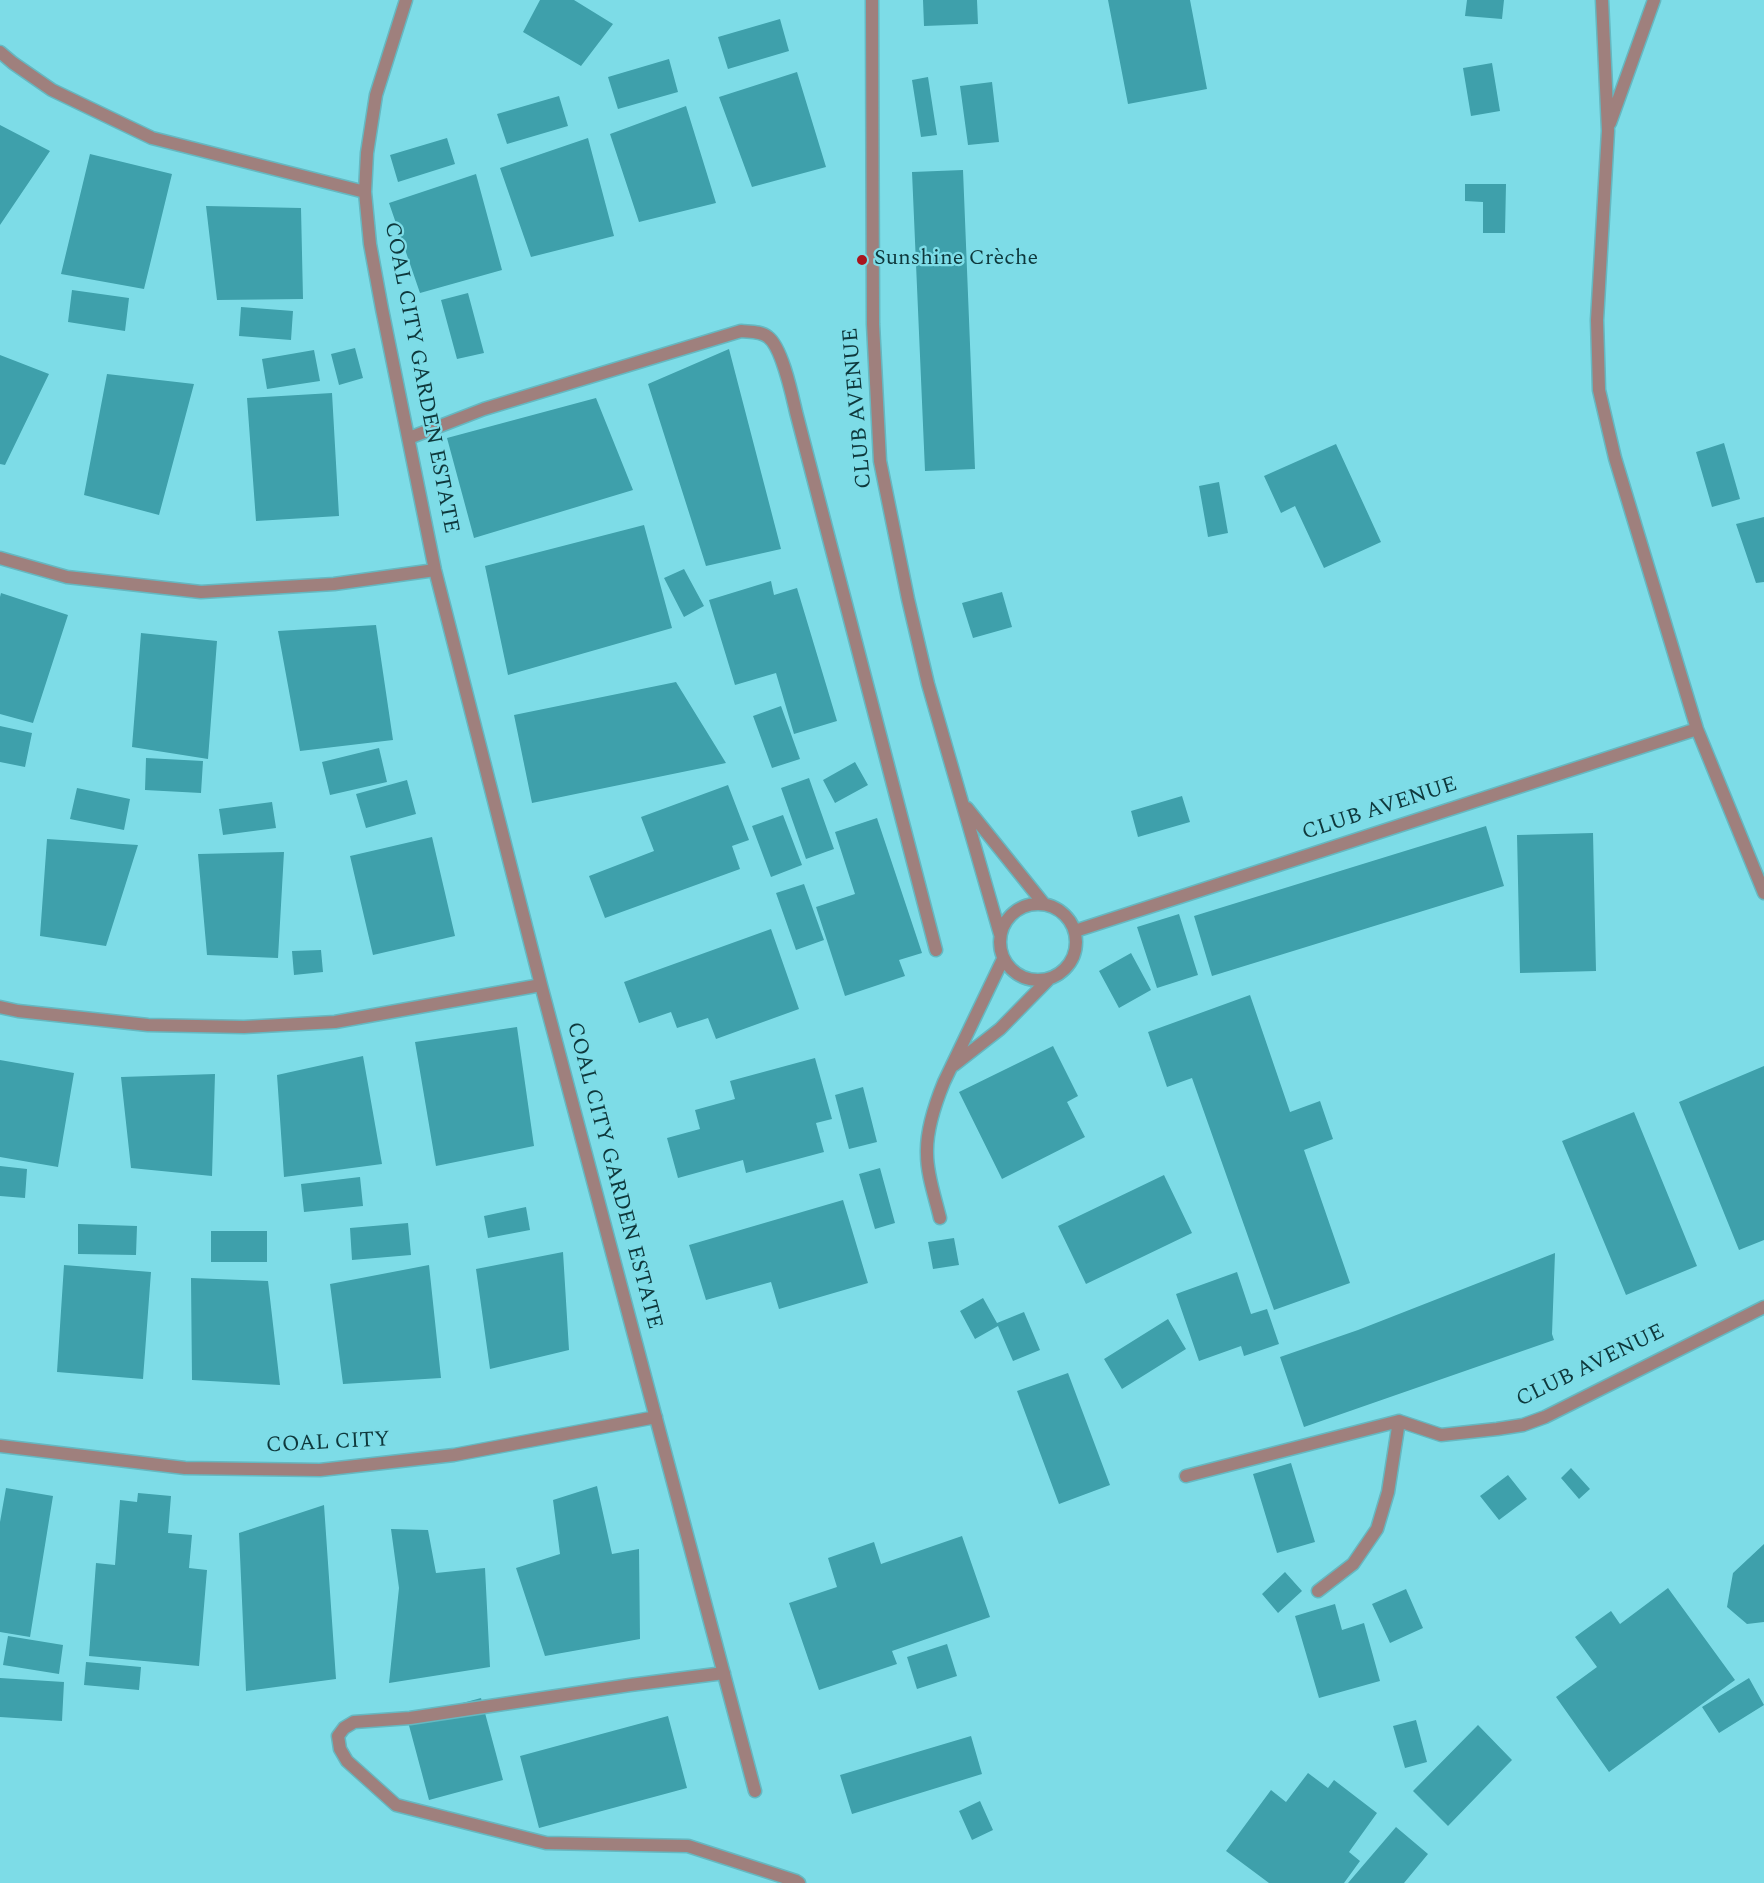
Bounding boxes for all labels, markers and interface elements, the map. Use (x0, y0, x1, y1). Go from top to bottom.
street label: COAL CITY GARDEN ESTATE (377, 220, 463, 536)
place label: Sunshine Crèche (874, 247, 1038, 273)
marker: Sunshine Crèche (855, 253, 869, 267)
street label: CLUB AVENUE (839, 326, 879, 490)
street label: CLUB AVENUE (1299, 772, 1461, 848)
street label: COAL CITY GARDEN ESTATE (559, 1020, 667, 1332)
street label: CLUB AVENUE (1513, 1320, 1669, 1414)
street label: COAL CITY (265, 1428, 391, 1460)

